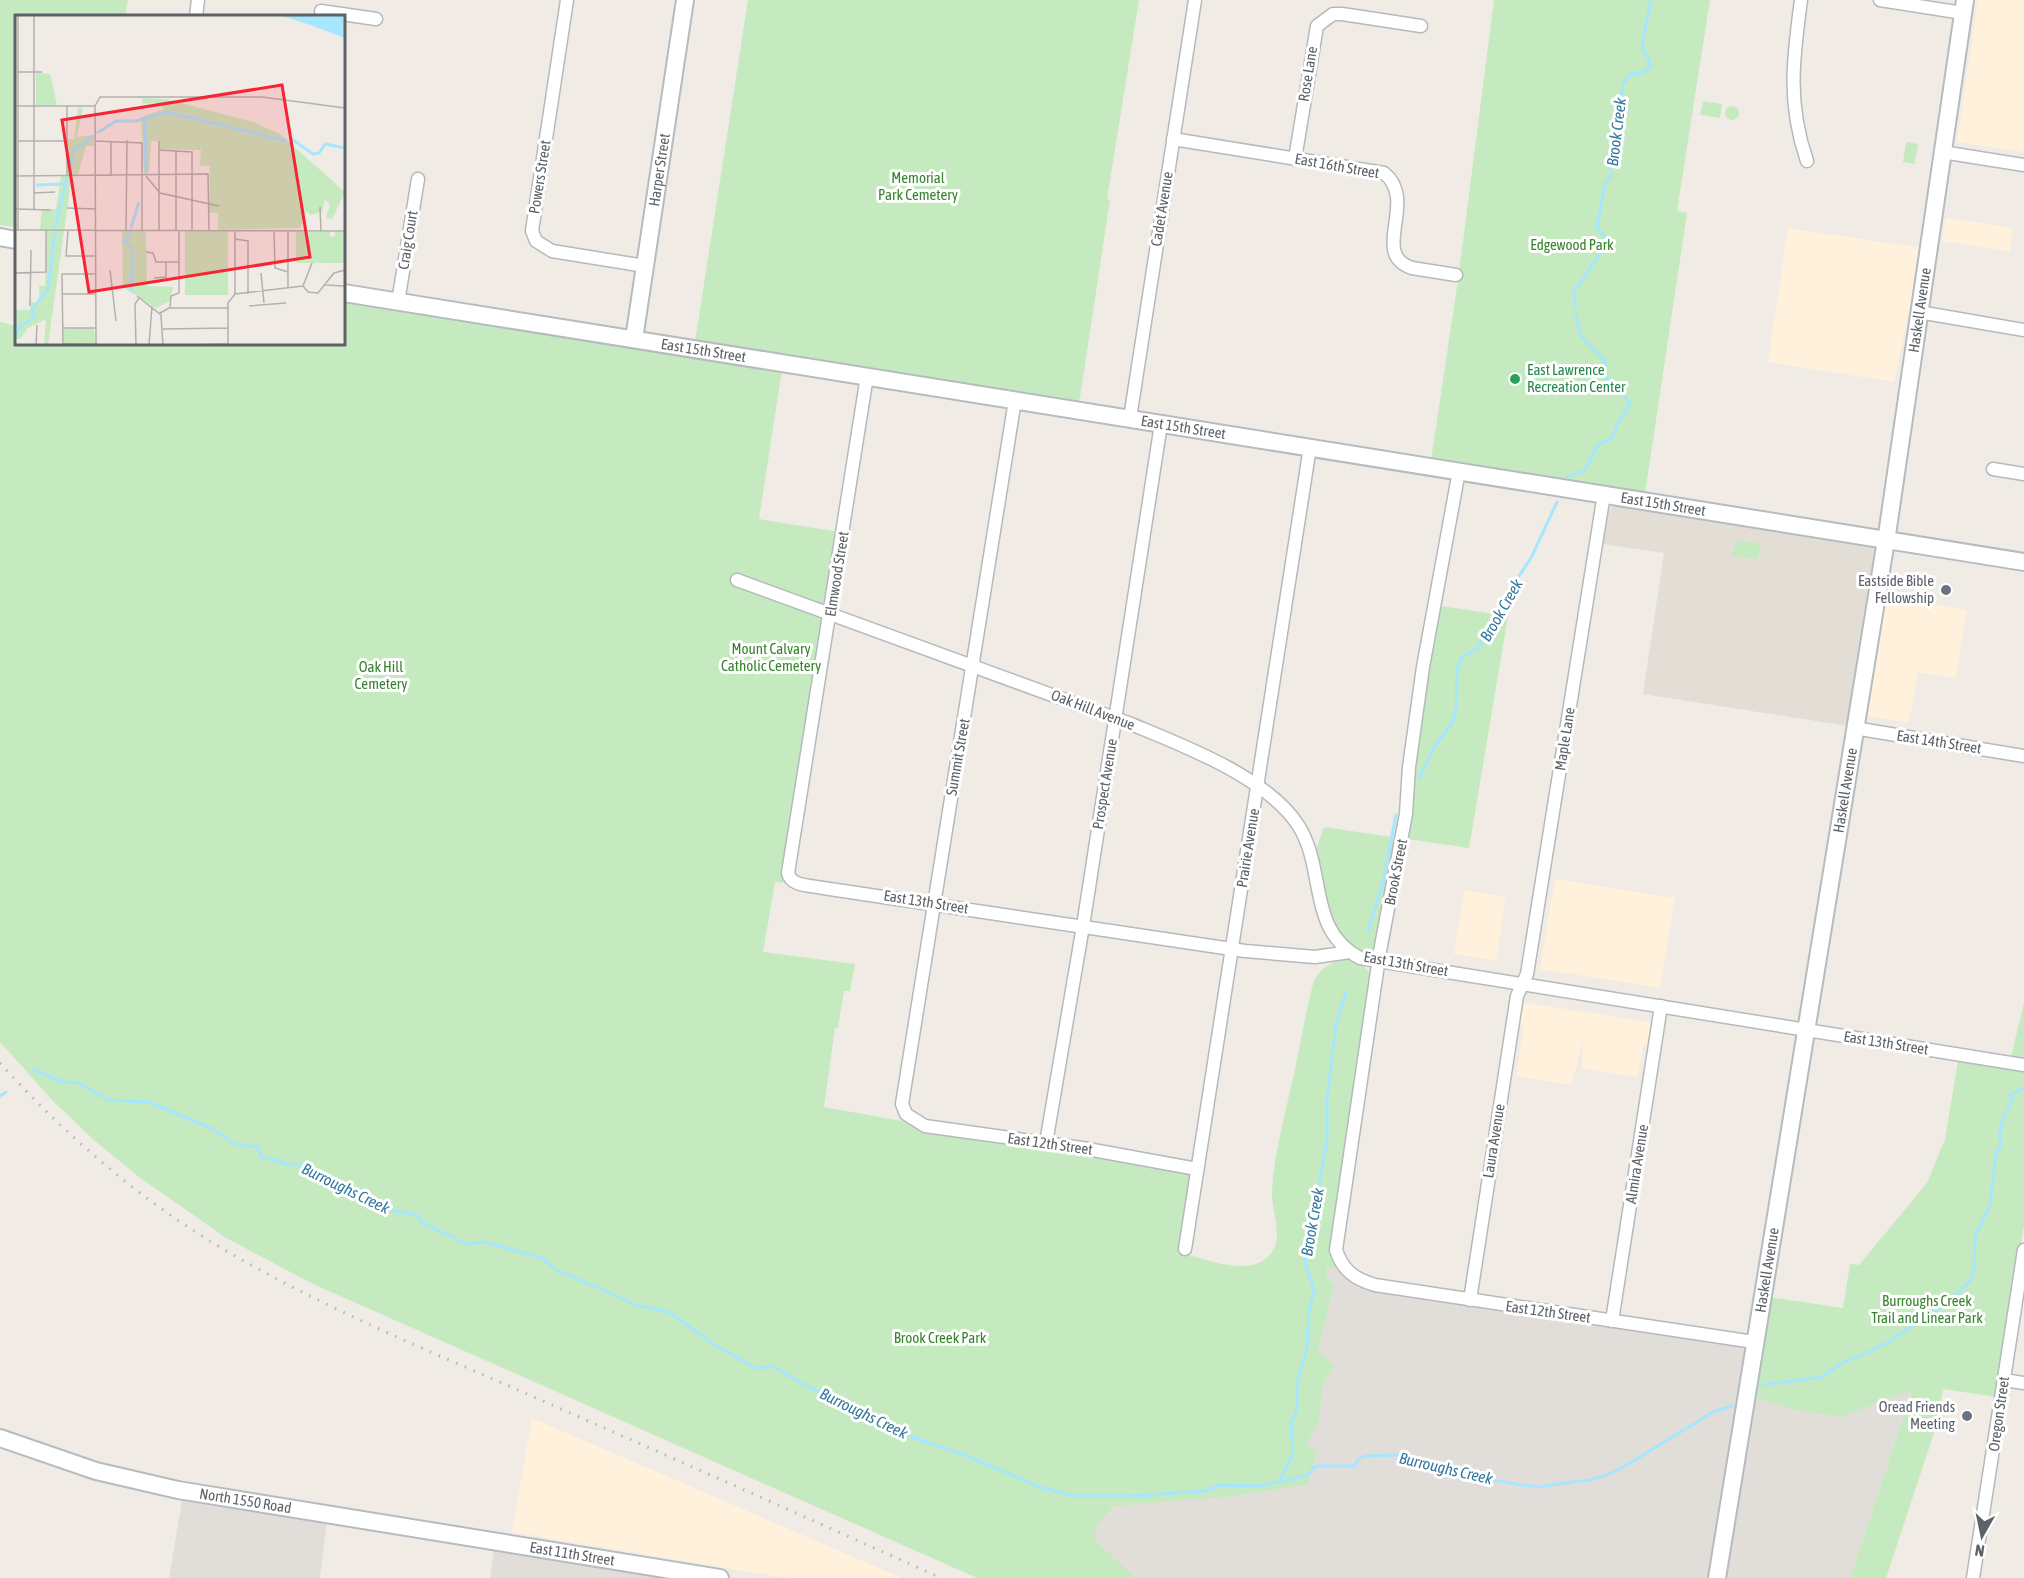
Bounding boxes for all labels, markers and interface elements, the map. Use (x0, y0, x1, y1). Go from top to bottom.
inset map (15, 15, 345, 345)
street label: Rose Lane (1295, 45, 1320, 103)
water label: Brook Creek (1603, 96, 1629, 167)
street label: Harper Street (645, 132, 673, 207)
street label: Powers Street (525, 139, 554, 215)
street label: East 16th Street (1293, 150, 1381, 181)
park label: Memorial Park Cemetery (878, 169, 958, 203)
street label: Cadet Avenue (1147, 170, 1176, 248)
street label: Craig Court (394, 209, 421, 271)
park label: Edgewood Park (1530, 236, 1614, 253)
street label: Haskell Avenue (1905, 266, 1934, 354)
street label: East 15th Street (660, 335, 747, 365)
place label: East Lawrence Recreation Center (1527, 361, 1626, 395)
marker: East Lawrence Recreation Center (1508, 372, 1522, 386)
street label: East 15th Street (1140, 412, 1227, 442)
street label: East 15th Street (1620, 489, 1707, 519)
street label: Elmwood Street (821, 530, 852, 618)
place label: Eastside Bible Fellowship (1858, 572, 1934, 606)
water label: Brook Creek (1476, 575, 1526, 644)
marker: Eastside Bible Fellowship (1939, 583, 1953, 597)
park label: Mount Calvary Catholic Cemetery (721, 640, 821, 674)
park label: Oak Hill Cemetery (355, 658, 407, 692)
street label: Oak Hill Avenue (1049, 686, 1138, 733)
street label: Maple Lane (1551, 706, 1578, 772)
street label: Summit Street (942, 717, 973, 797)
street label: East 14th Street (1895, 726, 1983, 757)
street label: Prospect Avenue (1089, 737, 1120, 830)
street label: Haskell Avenue (1829, 746, 1860, 834)
street label: Prairie Avenue (1233, 807, 1262, 889)
street label: Brook Street (1381, 837, 1410, 907)
street label: East 13th Street (882, 886, 970, 917)
street label: East 13th Street (1362, 948, 1450, 979)
street label: East 13th Street (1842, 1027, 1930, 1058)
street label: Laura Avenue (1479, 1103, 1508, 1179)
street label: Almira Avenue (1622, 1123, 1651, 1205)
street label: East 12th Street (1006, 1129, 1094, 1158)
water label: Burroughs Creek (299, 1159, 394, 1218)
water label: Brook Creek (1297, 1186, 1327, 1257)
street label: Haskell Avenue (1751, 1226, 1782, 1314)
park label: Burroughs Creek Trail and Linear Park (1871, 1292, 1983, 1326)
street label: East 12th Street (1504, 1297, 1592, 1326)
park label: Brook Creek Park (894, 1329, 987, 1346)
street label: Oregon Street (1985, 1375, 2012, 1452)
water label: Burroughs Creek (817, 1384, 912, 1443)
place label: Oread Friends Meeting (1879, 1398, 1956, 1432)
marker: Oread Friends Meeting (1960, 1409, 1974, 1423)
water label: Burroughs Creek (1397, 1449, 1495, 1489)
street label: North 1550 Road (198, 1485, 293, 1516)
north arrow (1952, 1506, 2012, 1566)
street label: East 11th Street (529, 1538, 616, 1569)
text: N (1974, 1541, 1986, 1560)

